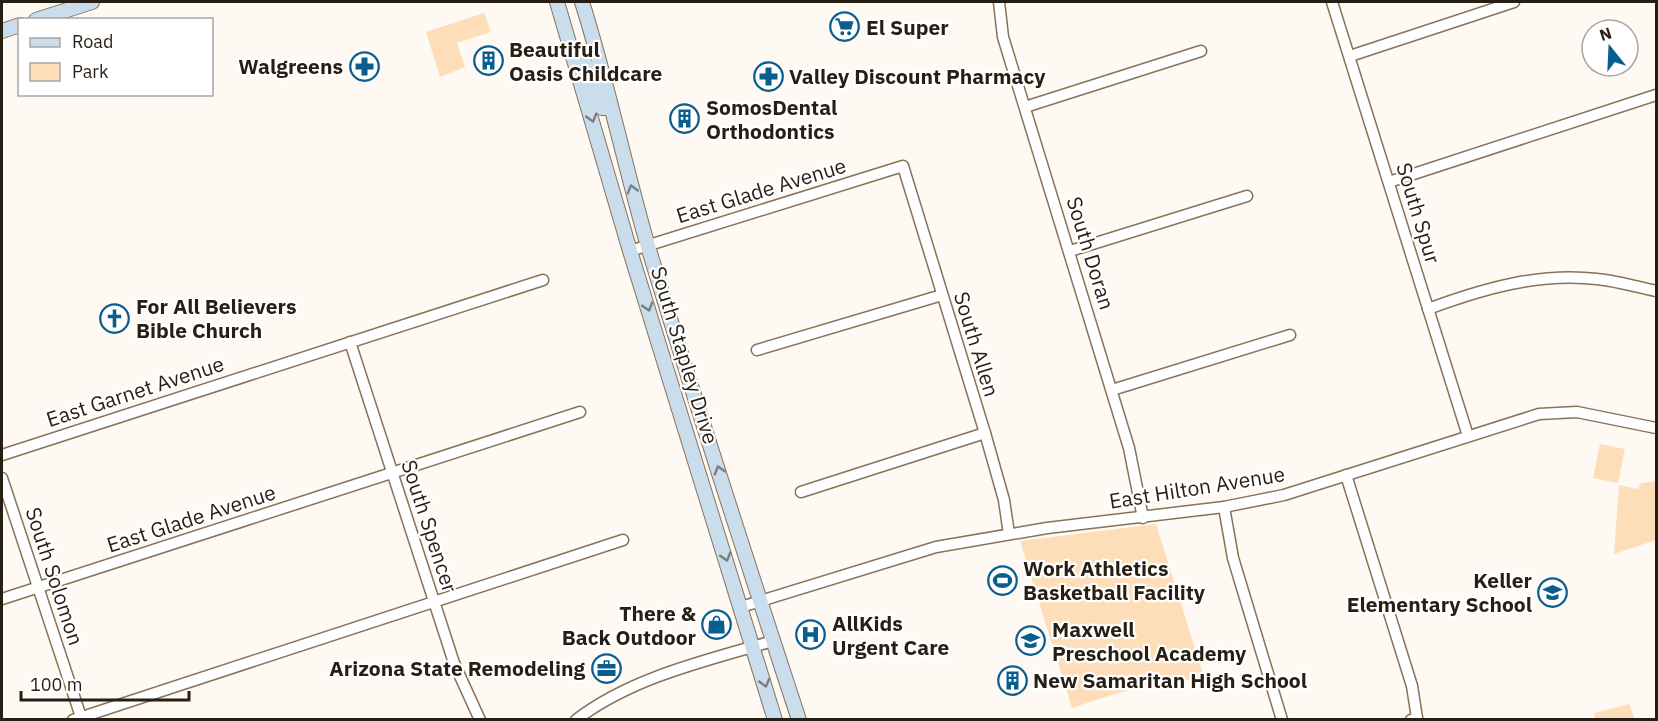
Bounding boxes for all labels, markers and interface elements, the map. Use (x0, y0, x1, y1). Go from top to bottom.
supermarket icon: El Super (829, 11, 861, 43)
place label: El Super (866, 13, 949, 41)
legend (18, 18, 213, 96)
north arrow (1580, 18, 1640, 78)
text: N (1597, 22, 1614, 45)
text: Road (72, 30, 113, 53)
place label: Beautiful Oasis Childcare (509, 35, 663, 87)
building icon: Beautiful Oasis Childcare (472, 45, 504, 77)
pharmacy icon: Walgreens (348, 50, 380, 82)
place label: Walgreens (238, 52, 343, 80)
text: Park (72, 60, 109, 83)
pharmacy icon: Valley Discount Pharmacy (752, 60, 784, 92)
place label: Valley Discount Pharmacy (789, 62, 1046, 90)
place label: SomosDental Orthodontics (706, 93, 837, 145)
building icon: SomosDental Orthodontics (669, 103, 701, 135)
one-way arrow (584, 113, 597, 123)
street label: East Glade Avenue (673, 151, 849, 229)
street label: South Spur (1390, 159, 1448, 267)
one-way arrow (627, 185, 639, 195)
street label: South Doran (1061, 193, 1121, 313)
street label: South Stapley Drive (645, 263, 725, 447)
street label: South Allen (948, 288, 1006, 400)
place label: For All Believers Bible Church (136, 292, 297, 344)
one-way arrow (640, 301, 653, 312)
church icon: For All Believers Bible Church (99, 302, 131, 334)
street label: East Garnet Avenue (43, 349, 227, 433)
street label: South Spencer (395, 456, 465, 596)
street label: East Hilton Avenue (1107, 459, 1287, 515)
one-way arrow (714, 465, 726, 476)
street label: East Glade Avenue (103, 477, 279, 559)
street label: South Solomon (19, 503, 91, 649)
one-way arrow (719, 551, 731, 562)
place label: Work Athletics Basketball Facility (1023, 554, 1206, 606)
sports icon: Work Athletics Basketball Facility (986, 564, 1018, 596)
place label: Keller Elementary School (1347, 566, 1533, 618)
school or university icon: Keller Elementary School (1537, 576, 1569, 608)
place label: There & Back Outdoor (562, 599, 697, 651)
shop icon: There & Back Outdoor (701, 609, 733, 641)
place label: AllKids Urgent Care (832, 609, 950, 661)
place label: Maxwell Preschool Academy (1052, 615, 1247, 667)
hospital icon: AllKids Urgent Care (795, 619, 827, 651)
school or university icon: Maxwell Preschool Academy (1015, 625, 1047, 657)
office icon: Arizona State Remodeling (590, 652, 622, 684)
place label: Arizona State Remodeling (329, 654, 585, 682)
scale bar (21, 664, 189, 702)
building icon: New Samaritan High School (996, 664, 1028, 696)
place label: New Samaritan High School (1033, 666, 1307, 694)
text: 100 m (30, 673, 82, 696)
one-way arrow (758, 677, 770, 688)

